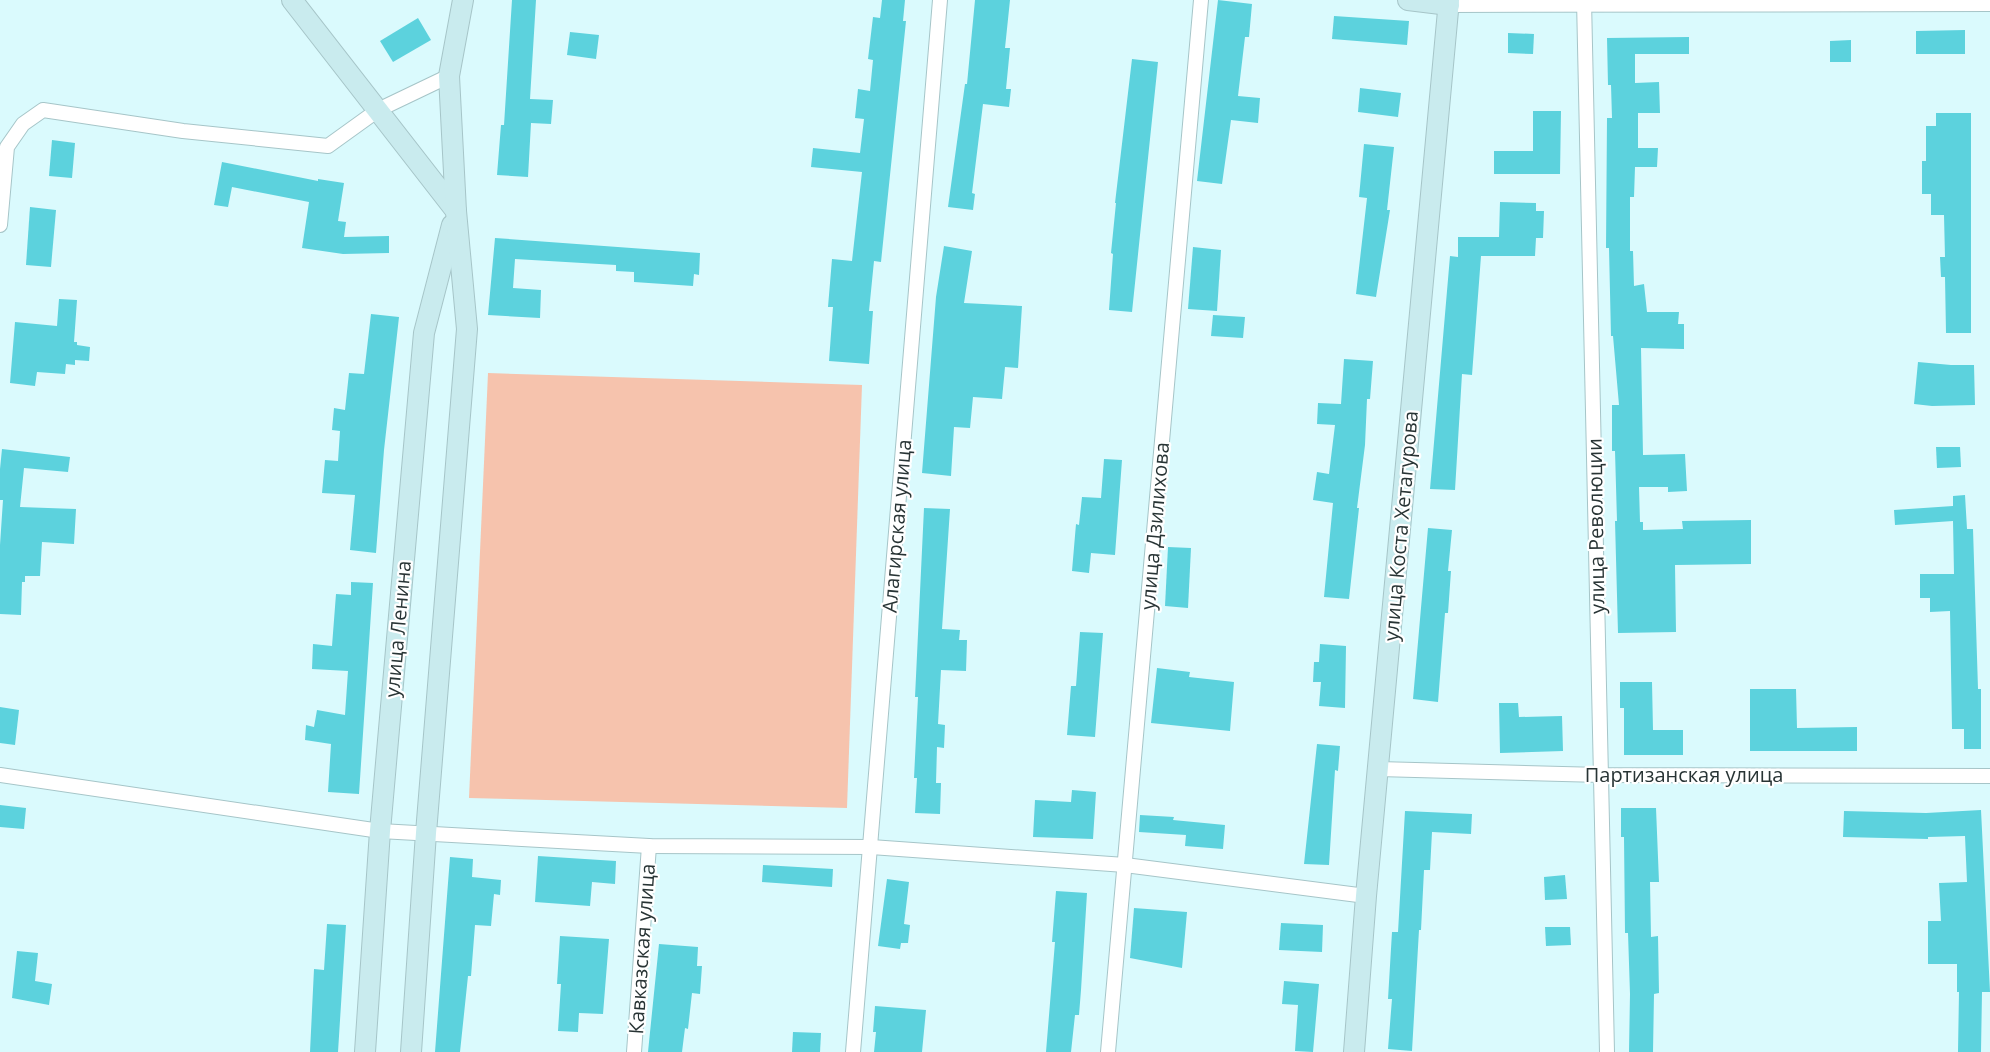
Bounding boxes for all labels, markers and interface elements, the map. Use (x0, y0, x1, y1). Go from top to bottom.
street label: улица Коста Хетагурова (1377, 410, 1424, 642)
street label: Алагирская улица (875, 438, 918, 614)
street label: улица Революции (1580, 438, 1611, 614)
street label: улица Дзилихова (1134, 441, 1175, 611)
street label: улица Ленина (378, 559, 417, 699)
street label: Партизанская улица (1585, 761, 1783, 788)
street label: Кавказская улица (622, 863, 661, 1035)

